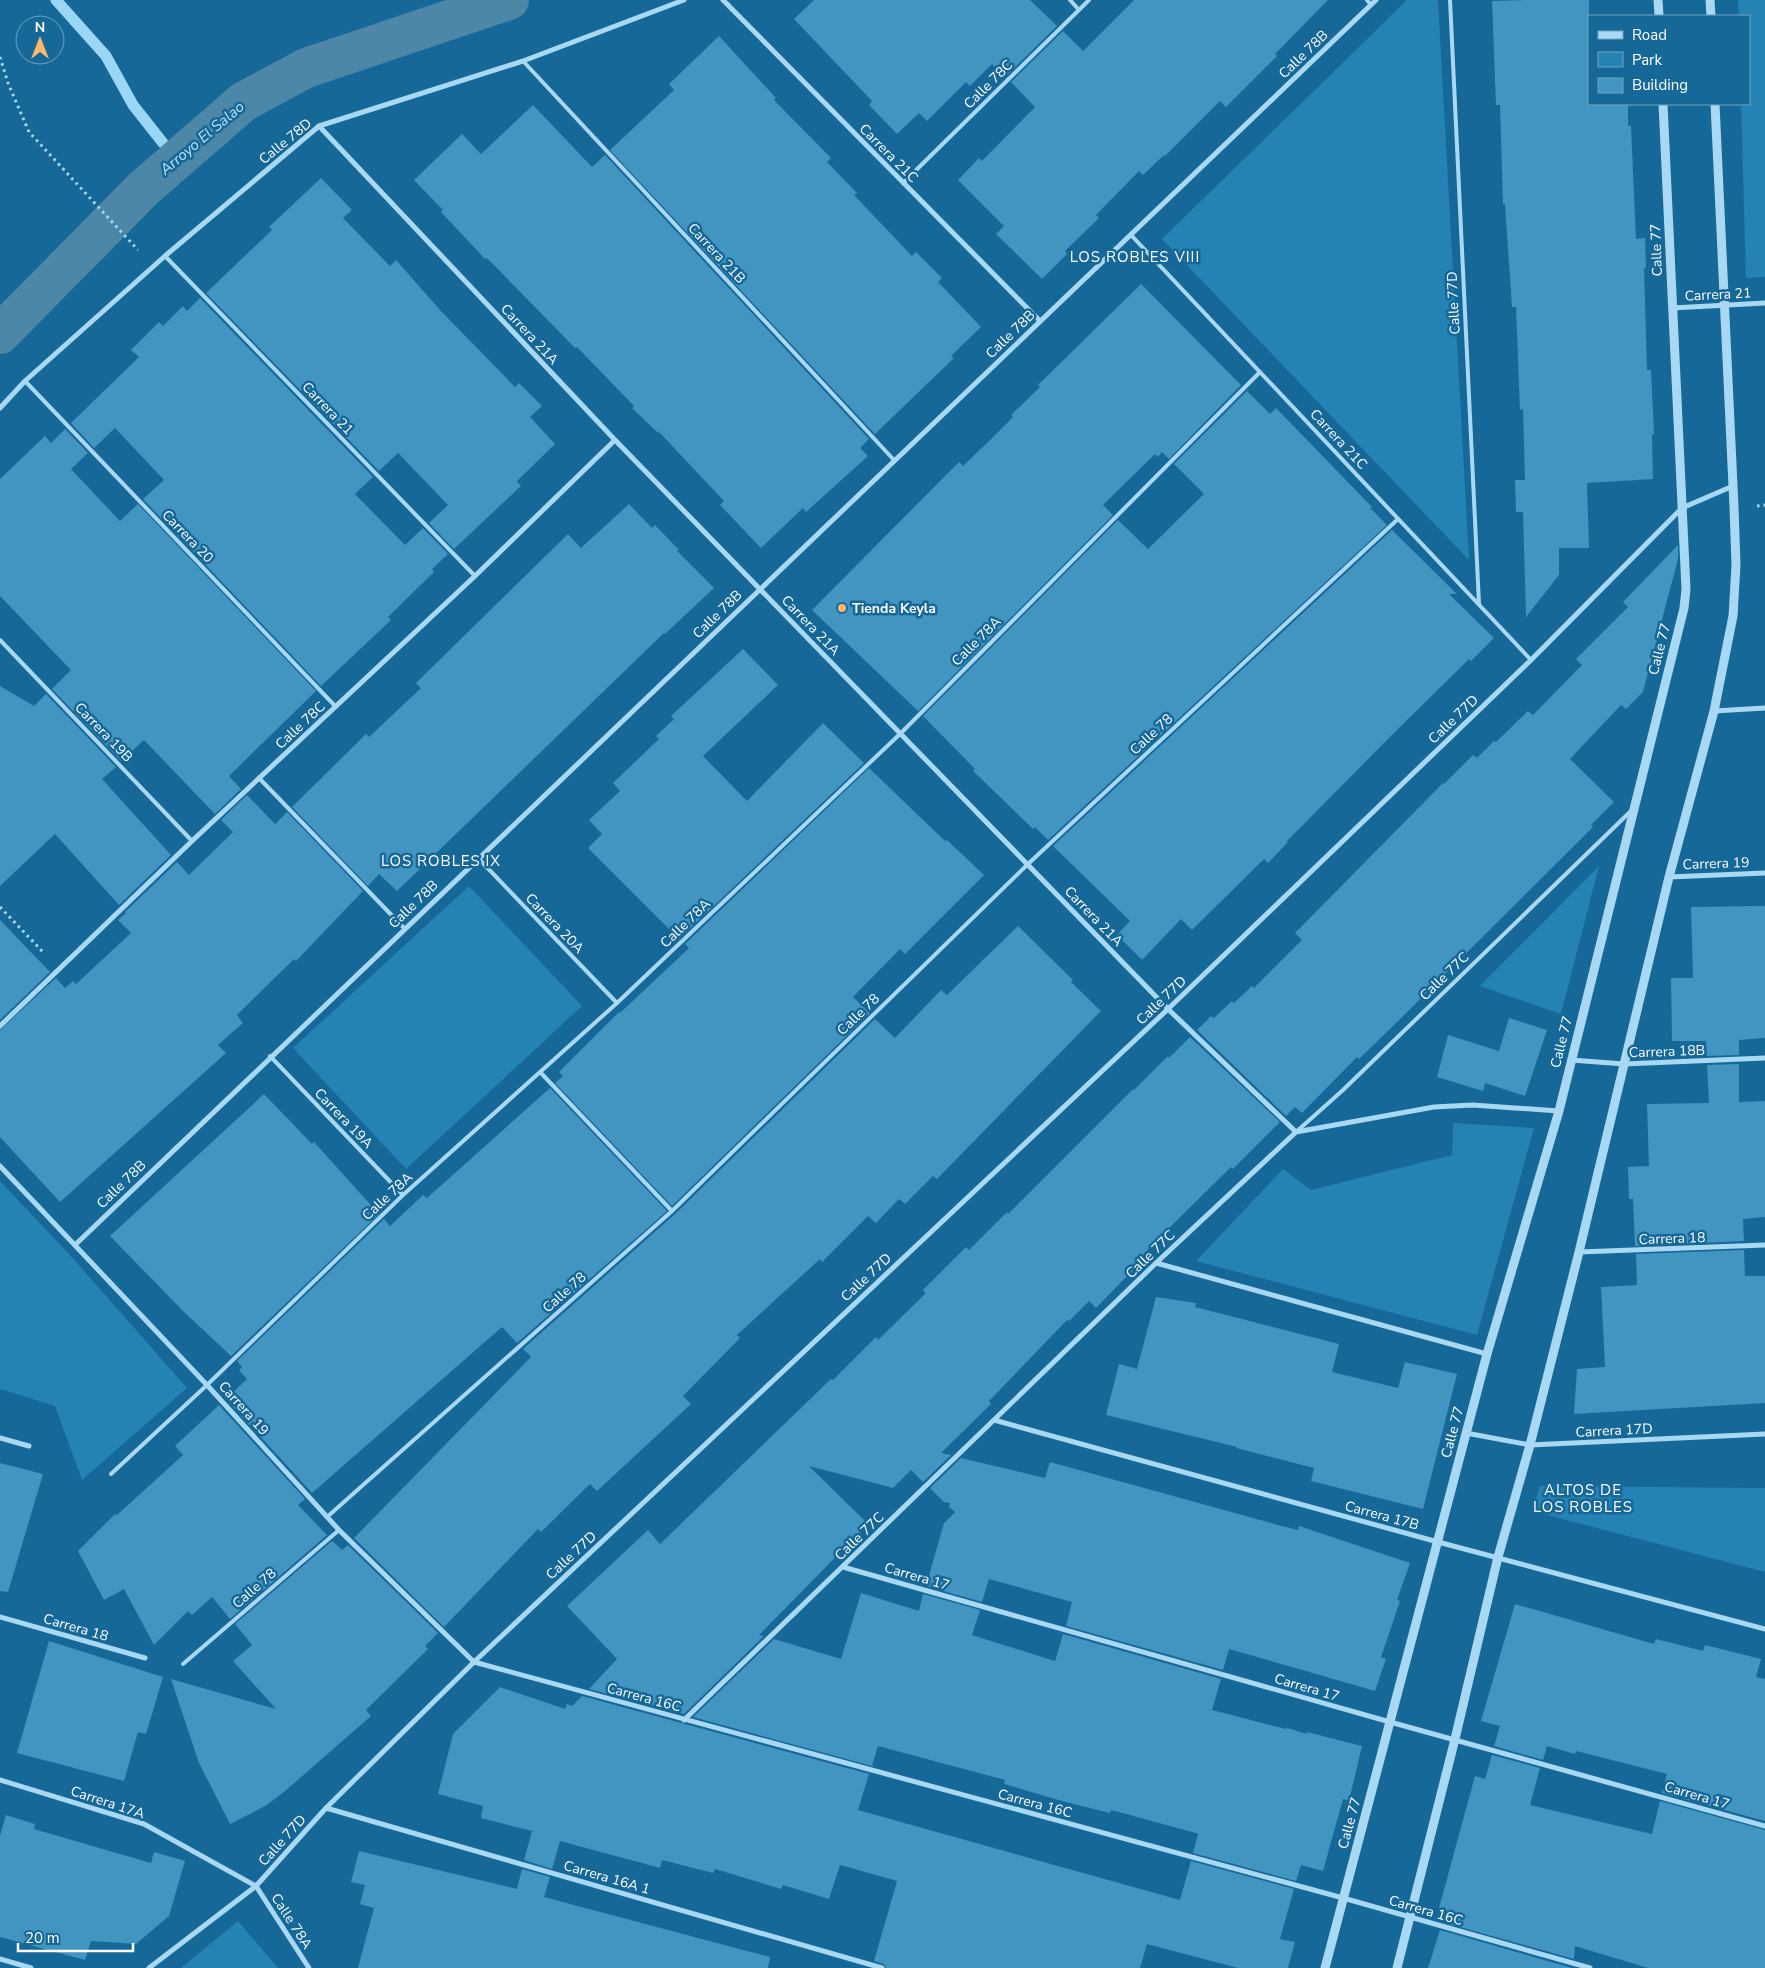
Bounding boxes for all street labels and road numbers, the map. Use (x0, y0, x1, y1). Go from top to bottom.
street label: Calle 78B (1274, 26, 1332, 83)
street label: Calle 78C (960, 56, 1017, 113)
street label: Calle 78D (255, 114, 316, 169)
street label: Carrera 21C (855, 120, 922, 187)
street label: Carrera 21B (684, 219, 750, 288)
street label: Calle 77 (1646, 223, 1667, 277)
street label: Calle 77D (1442, 271, 1465, 335)
street label: Carrera 21 (1684, 283, 1752, 306)
street label: Carrera 21A (496, 300, 563, 369)
street label: Calle 78B (981, 306, 1039, 363)
street label: Carrera 21 (298, 378, 358, 439)
street label: Carrera 21C (1306, 405, 1372, 474)
street label: Carrera 20 (158, 506, 218, 567)
street label: Calle 78B (688, 586, 746, 643)
street label: Carrera 21A (777, 591, 844, 660)
street label: Calle 78A (947, 612, 1005, 670)
street label: Calle 77 (1644, 621, 1675, 677)
street label: Calle 77D (1424, 691, 1483, 748)
street label: Calle 78C (271, 697, 330, 753)
street label: Carrera 19B (70, 698, 137, 766)
street label: Calle 78 (1126, 709, 1177, 759)
street label: Carrera 19 (1682, 853, 1750, 874)
street label: Calle 78B (384, 876, 442, 933)
street label: Carrera 21A (1060, 882, 1127, 951)
street label: Carrera 20A (521, 889, 588, 958)
street label: Calle 78A (656, 895, 715, 952)
street label: Calle 77C (1415, 948, 1473, 1005)
street label: Calle 77D (1132, 972, 1191, 1029)
street label: Calle 78 (833, 989, 884, 1039)
street label: Calle 77 (1546, 1014, 1577, 1070)
street label: Carrera 18B (1629, 1041, 1705, 1062)
street label: Carrera 19A (310, 1084, 377, 1153)
street label: Calle 78B (92, 1156, 150, 1213)
street label: Calle 78A (358, 1168, 417, 1225)
street label: Calle 77C (1121, 1226, 1179, 1283)
street label: Carrera 18 (1638, 1228, 1706, 1249)
street label: Calle 77D (837, 1249, 896, 1306)
street label: Calle 78 (538, 1268, 590, 1317)
street label: Carrera 19 (214, 1377, 273, 1439)
street label: Calle 77 (1436, 1404, 1468, 1460)
street label: Carrera 17D (1575, 1419, 1653, 1442)
street label: Carrera 17B (1343, 1496, 1421, 1535)
street label: Calle 77C (830, 1508, 888, 1565)
street label: Calle 77D (542, 1527, 601, 1584)
street label: Carrera 17 (882, 1558, 952, 1595)
street label: Calle 78 (228, 1564, 280, 1613)
street label: Carrera 18 (41, 1609, 111, 1646)
street label: Carrera 17 (1272, 1669, 1342, 1706)
street label: Carrera 16C (605, 1678, 683, 1717)
street label: Carrera 17 (1662, 1777, 1732, 1814)
street label: Carrera 17A (68, 1782, 147, 1823)
street label: Carrera 16C (996, 1784, 1074, 1823)
street label: Calle 77 (1333, 1795, 1365, 1851)
street label: Calle 77D (254, 1811, 311, 1870)
street label: Carrera 16A 1 (561, 1856, 652, 1899)
street label: Calle 78A (266, 1890, 317, 1953)
street label: Carrera 16C (1387, 1891, 1465, 1930)

